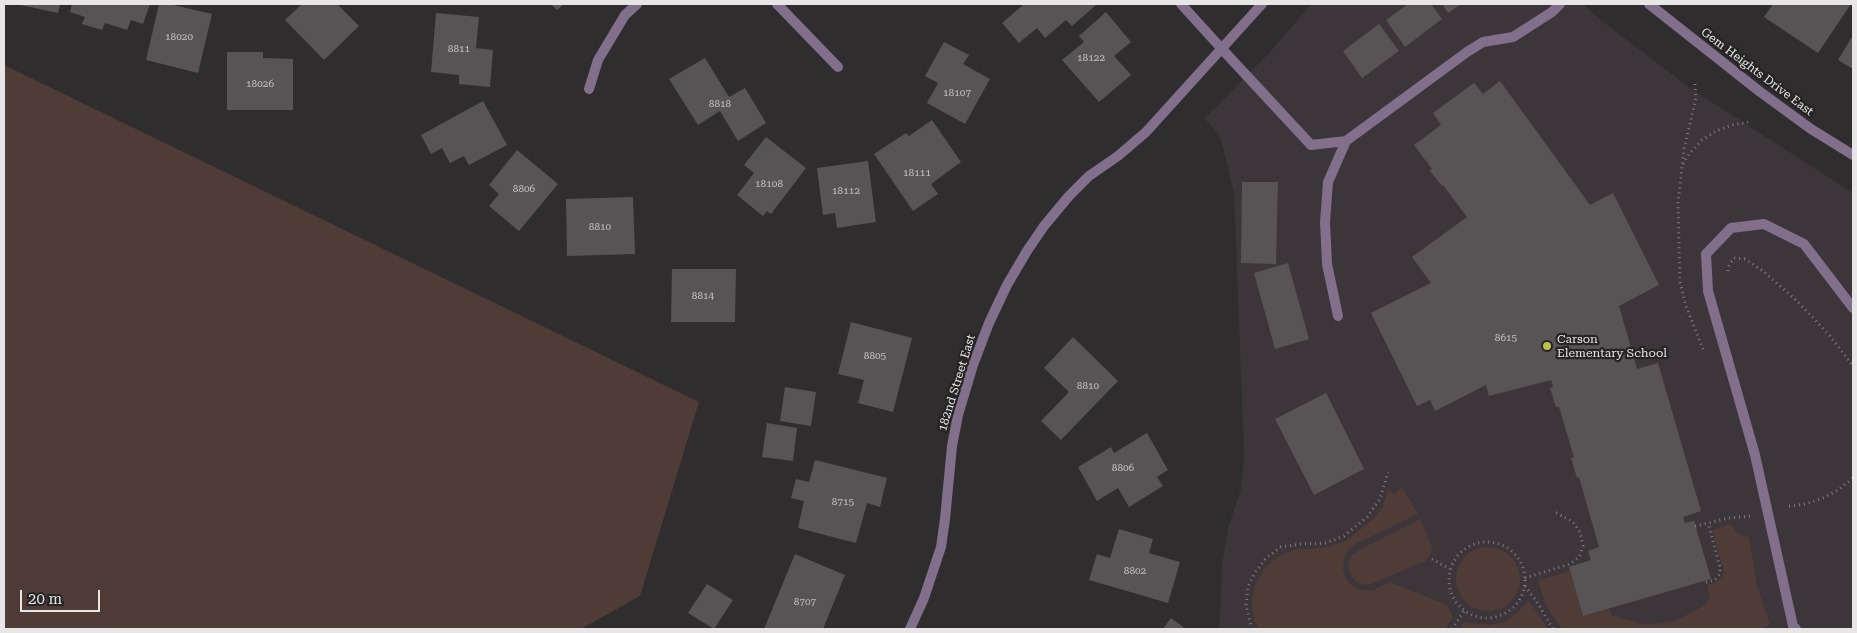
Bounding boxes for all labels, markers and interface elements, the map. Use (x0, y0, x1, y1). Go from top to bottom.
street label: Gem Heights Drive East (1698, 25, 1816, 119)
house number: 18020 (165, 31, 193, 43)
house number: 8811 (448, 43, 470, 55)
house number: 18122 (1077, 52, 1105, 64)
house number: 18026 (246, 78, 274, 90)
house number: 18107 (943, 87, 971, 99)
house number: 8818 (709, 98, 731, 110)
house number: 18111 (903, 167, 931, 179)
house number: 18108 (755, 178, 783, 190)
house number: 8806 (513, 183, 535, 195)
house number: 18112 (832, 185, 860, 197)
house number: 8810 (589, 221, 611, 233)
house number: 8814 (692, 290, 714, 302)
house number: 8615 (1495, 332, 1517, 344)
place label: Carson Elementary School (1557, 332, 1667, 360)
street label: 182nd Street East (935, 333, 979, 433)
marker: Carson Elementary School (1541, 340, 1553, 352)
house number: 8805 (864, 350, 886, 362)
house number: 8810 (1077, 380, 1099, 392)
house number: 8806 (1112, 462, 1134, 474)
house number: 8715 (832, 496, 854, 508)
house number: 8802 (1124, 565, 1146, 577)
scale bar (22, 580, 102, 612)
text: 20 m (28, 590, 62, 608)
house number: 8707 (794, 596, 816, 608)

